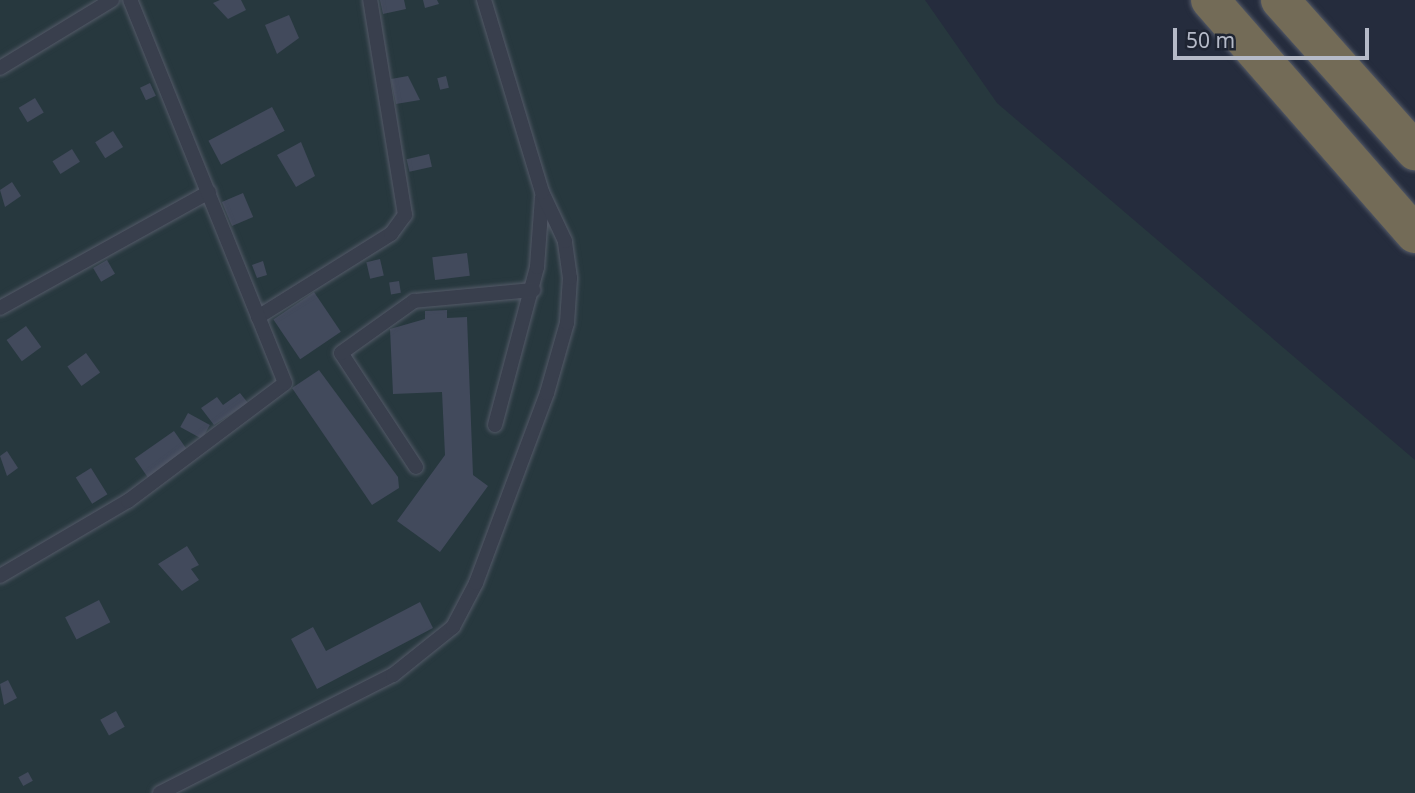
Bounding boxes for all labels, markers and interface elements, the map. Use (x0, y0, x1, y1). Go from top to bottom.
scale bar (1177, 14, 1373, 58)
text: 50 m (1186, 26, 1235, 54)

